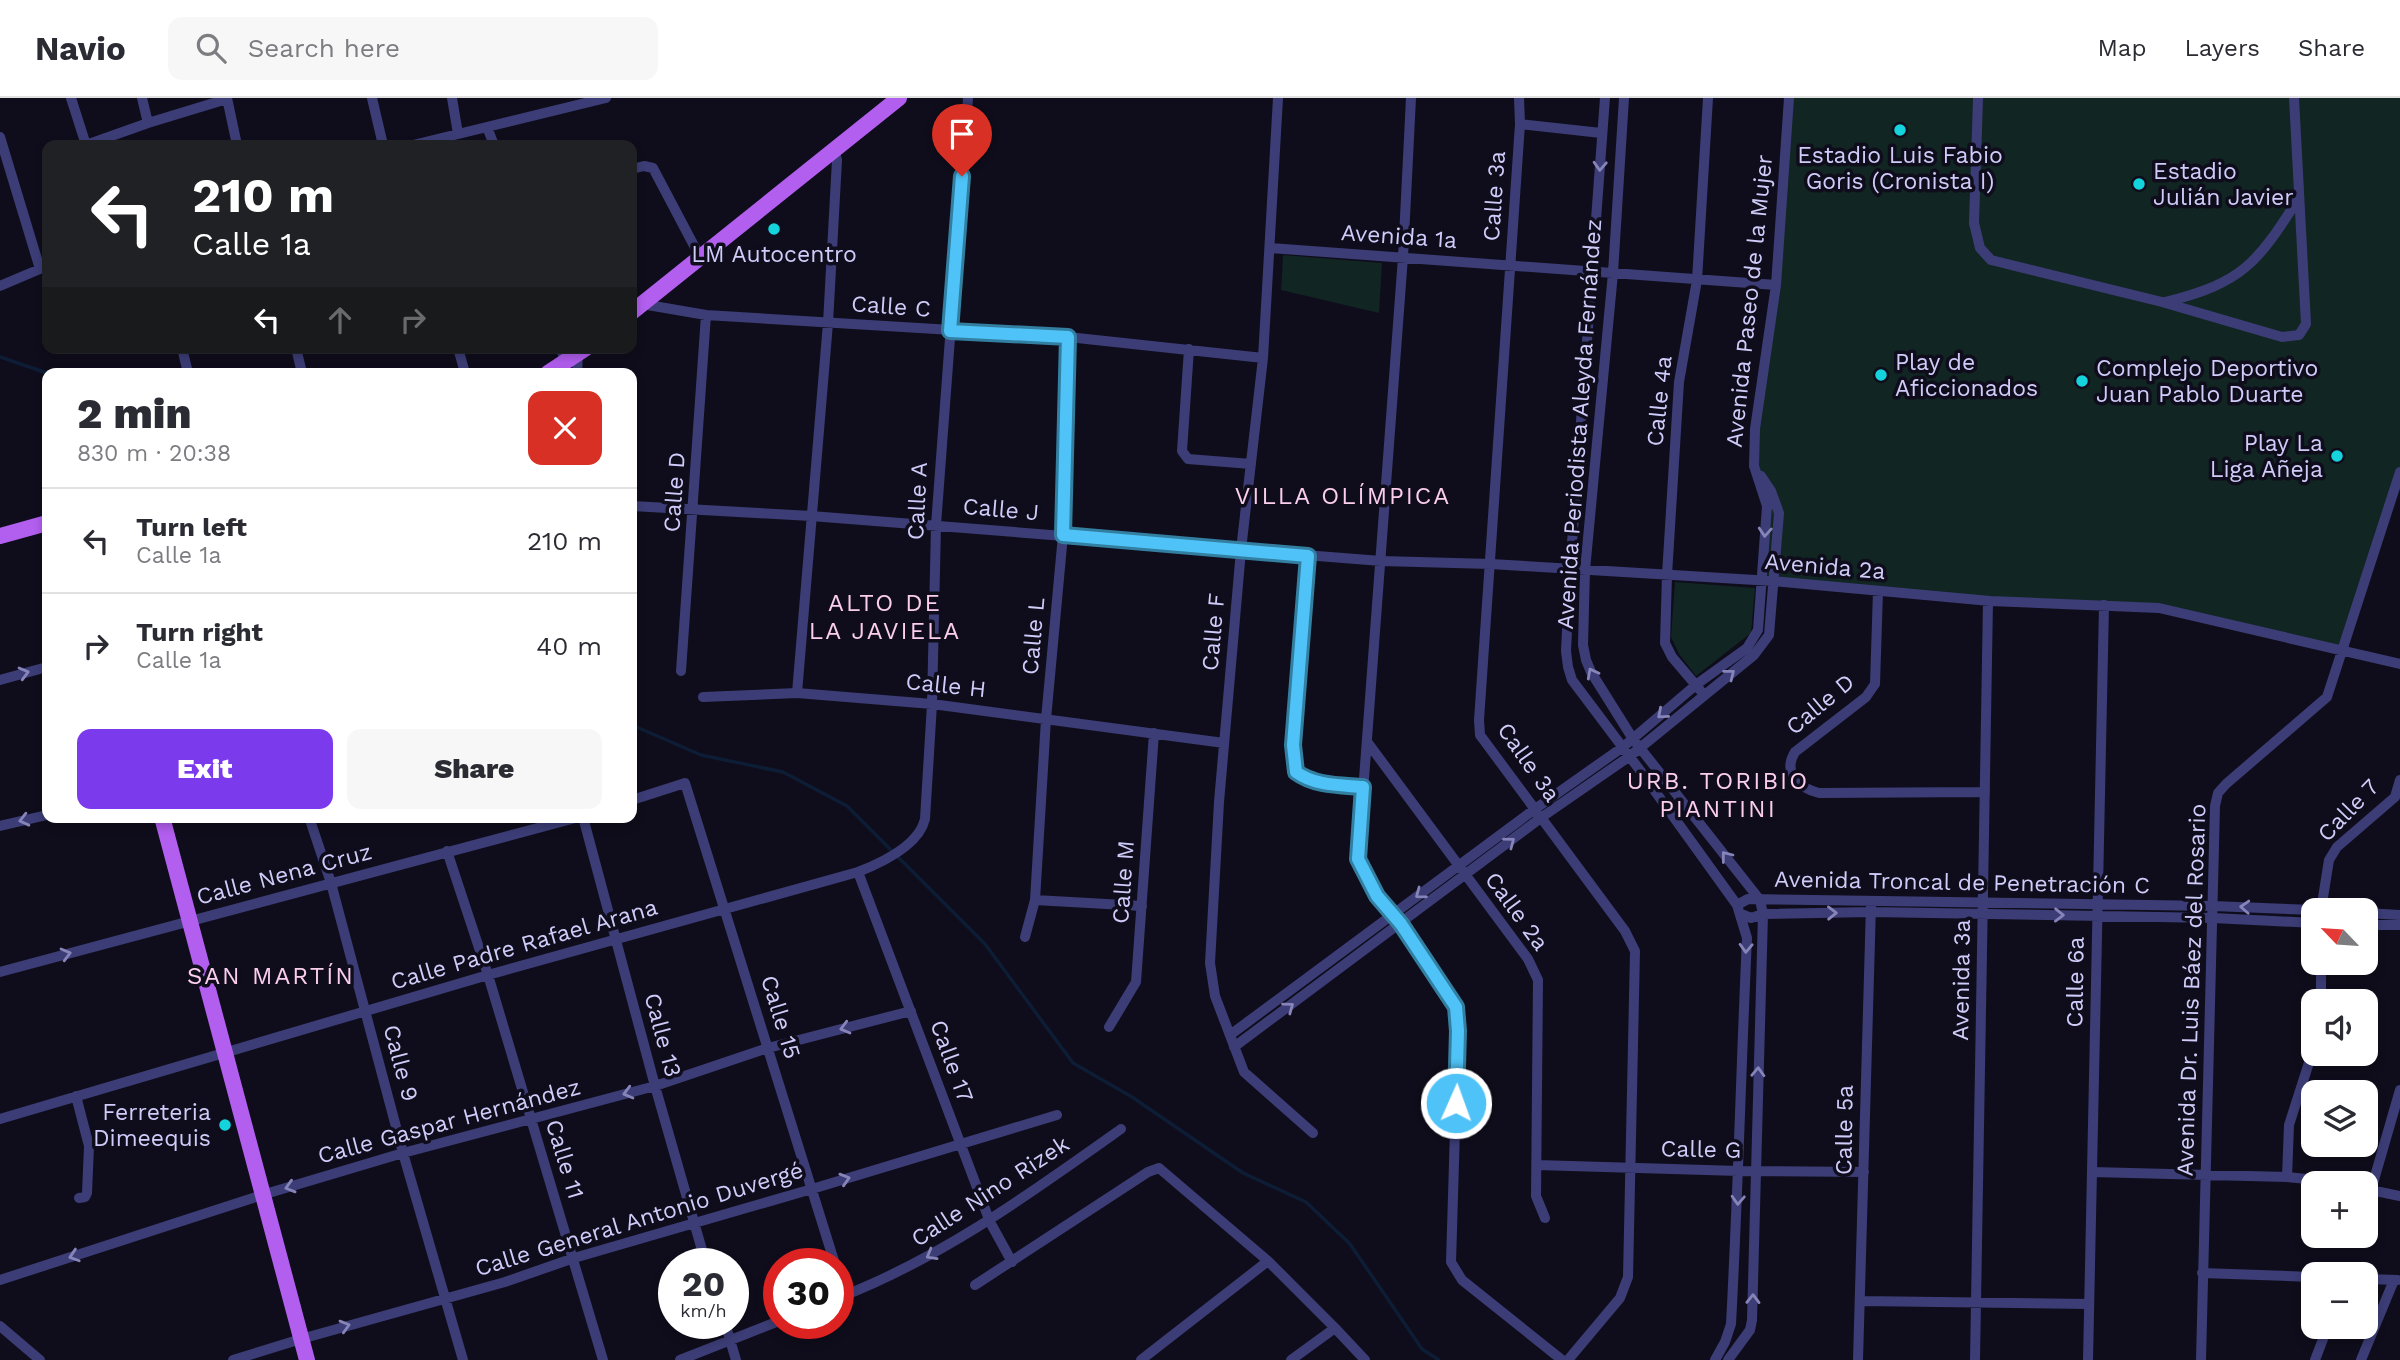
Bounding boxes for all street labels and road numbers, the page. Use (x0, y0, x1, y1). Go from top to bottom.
street label: Calle 3a (1478, 150, 1511, 242)
street label: Avenida Paseo de la Mujer (1721, 153, 1778, 449)
street label: Avenida Periodista Aleyda Fernández (1552, 218, 1607, 630)
street label: Avenida 1a (1340, 219, 1458, 254)
street label: Calle C (850, 290, 932, 323)
street label: Calle 4a (1641, 354, 1678, 448)
street label: Calle D (658, 451, 691, 533)
street label: Calle A (902, 461, 933, 541)
street label: Calle J (962, 493, 1040, 526)
street label: Avenida 2a (1763, 548, 1886, 585)
street label: Calle F (1197, 592, 1230, 672)
street label: Calle L (1017, 596, 1050, 676)
street label: Calle H (904, 668, 988, 703)
street label: Calle D (1781, 668, 1860, 741)
street label: Calle 3a (1492, 718, 1566, 807)
street label: Calle 7 (2312, 774, 2385, 847)
street label: Avenida Dr. Luis Báez del Rosario (2172, 803, 2211, 1177)
street label: Calle Nena Cruz (194, 838, 375, 911)
street label: Calle M (1107, 839, 1140, 925)
street label: Avenida Troncal de Penetración C (1774, 866, 2150, 899)
street label: Calle 2a (1479, 867, 1554, 956)
street label: Calle Padre Rafael Arana (388, 893, 661, 996)
street label: Avenida 3a (1947, 919, 1976, 1041)
street label: Calle 6a (2061, 936, 2090, 1028)
street label: Calle 15 (755, 972, 806, 1062)
street label: Calle 13 (638, 990, 687, 1080)
street label: Calle 17 (924, 1016, 979, 1106)
street label: Calle 9 (377, 1022, 424, 1104)
street label: Calle Gaspar Hernández (315, 1073, 583, 1170)
street label: Calle 5a (1830, 1085, 1859, 1175)
street label: Calle 11 (540, 1116, 589, 1202)
street label: Calle Nino Rizek (906, 1130, 1074, 1252)
street label: Calle G (1660, 1135, 1742, 1164)
street label: Calle General Antonio Duvergé (472, 1157, 806, 1282)

